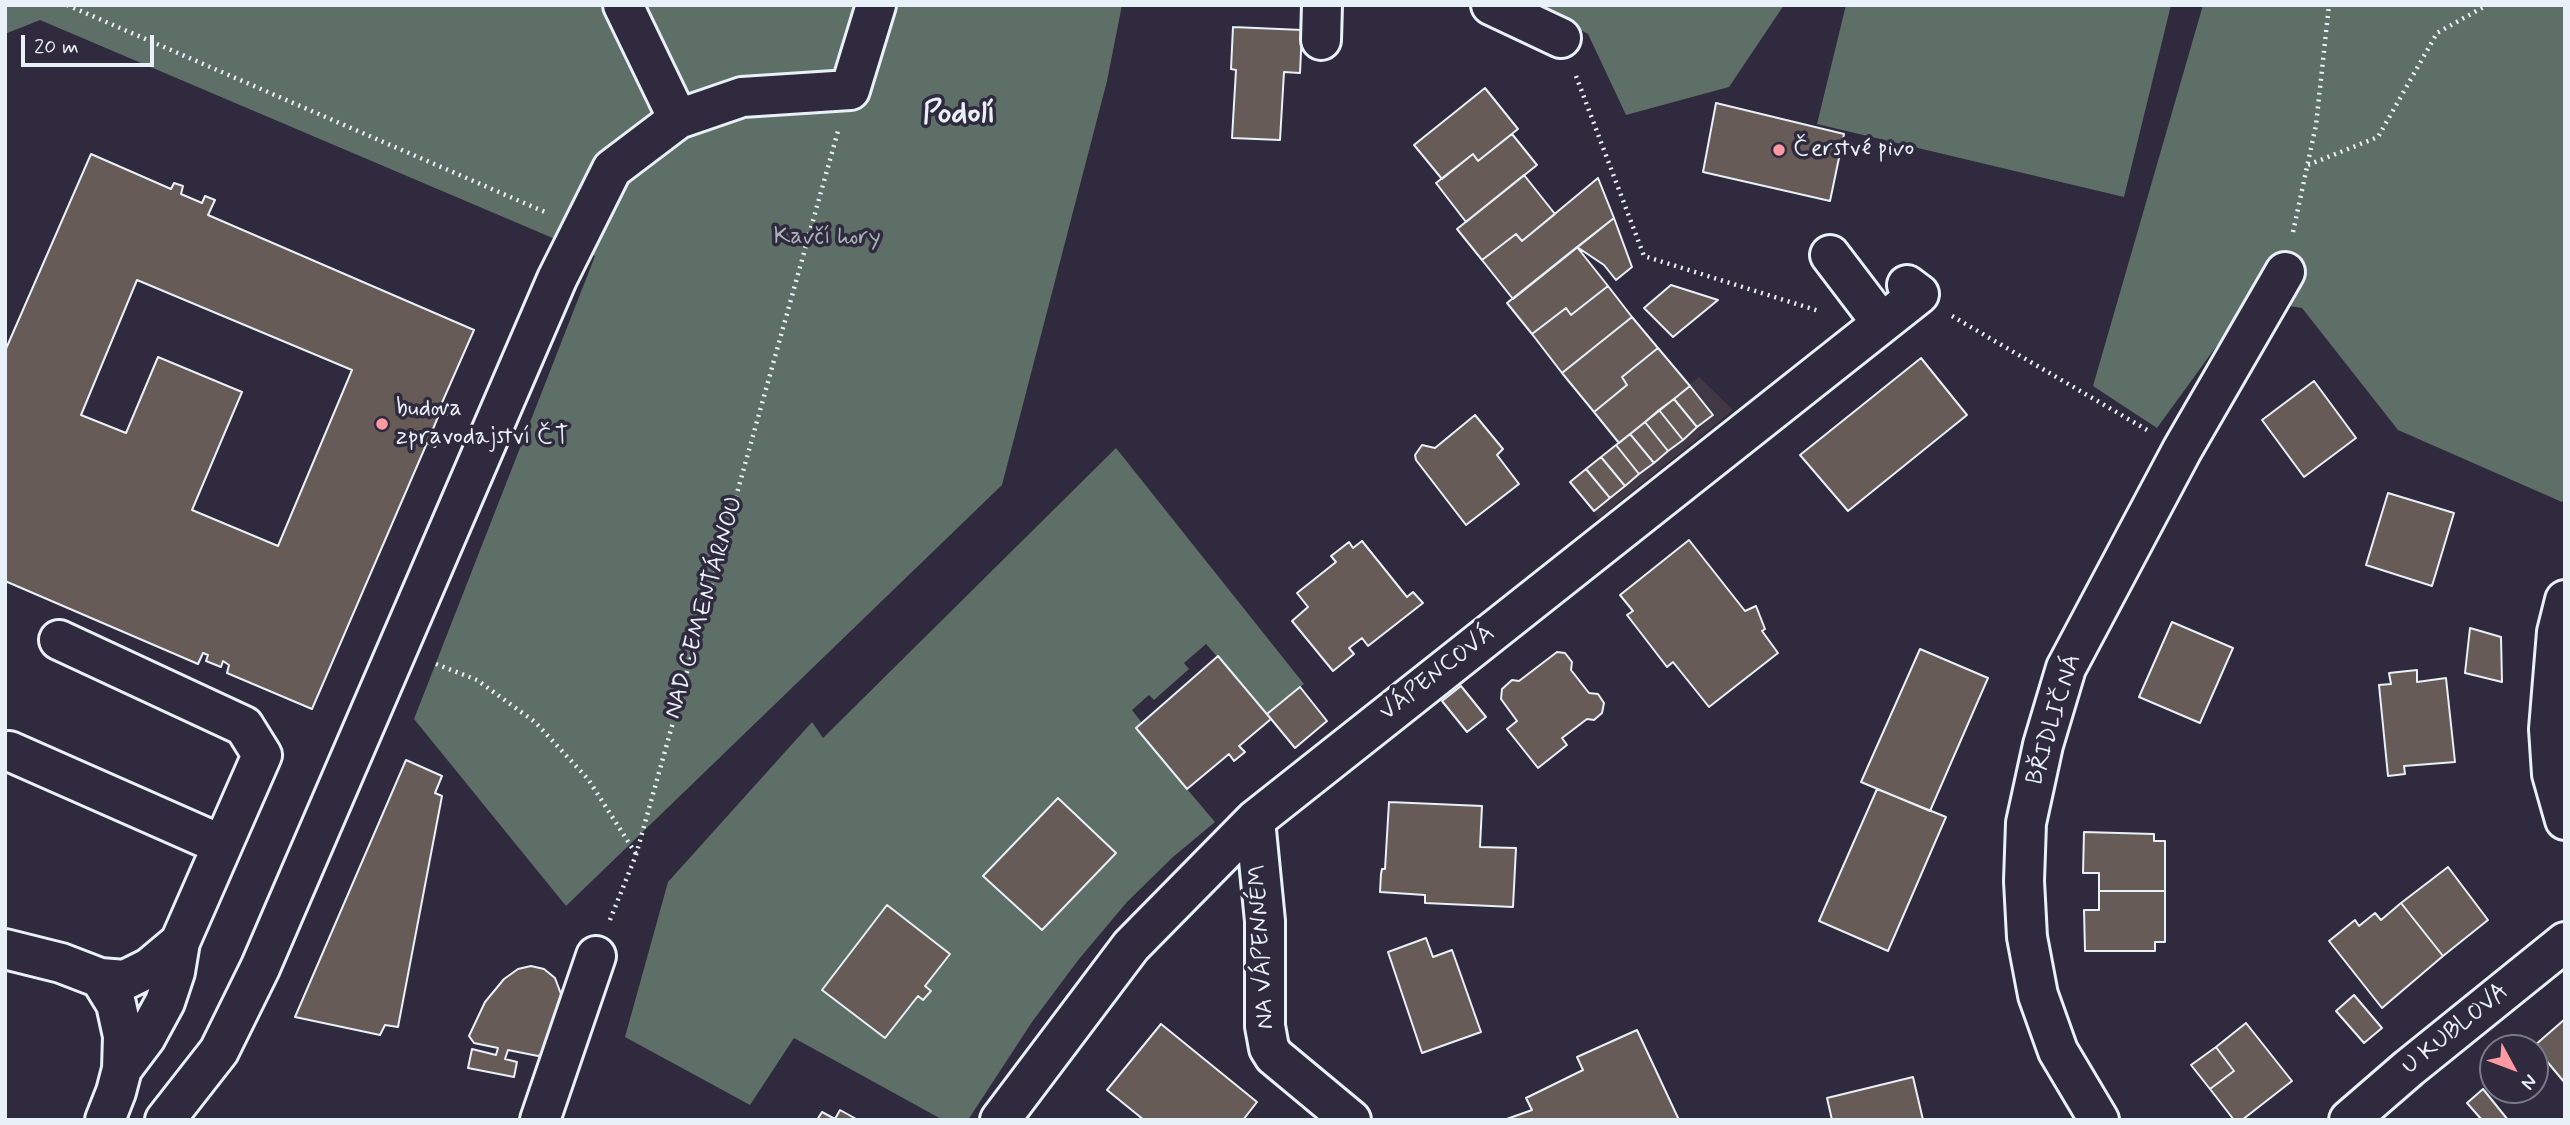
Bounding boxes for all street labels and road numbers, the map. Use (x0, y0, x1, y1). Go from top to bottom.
street label: NAD CEMENTÁRNOU (660, 494, 750, 722)
street label: VÁPENCOVÁ (1375, 620, 1501, 728)
street label: BŘIDLIČNÁ (2021, 651, 2089, 789)
street label: NA VÁPENNÉM (1244, 864, 1282, 1030)
street label: U KUBLOVA (2397, 978, 2515, 1082)

